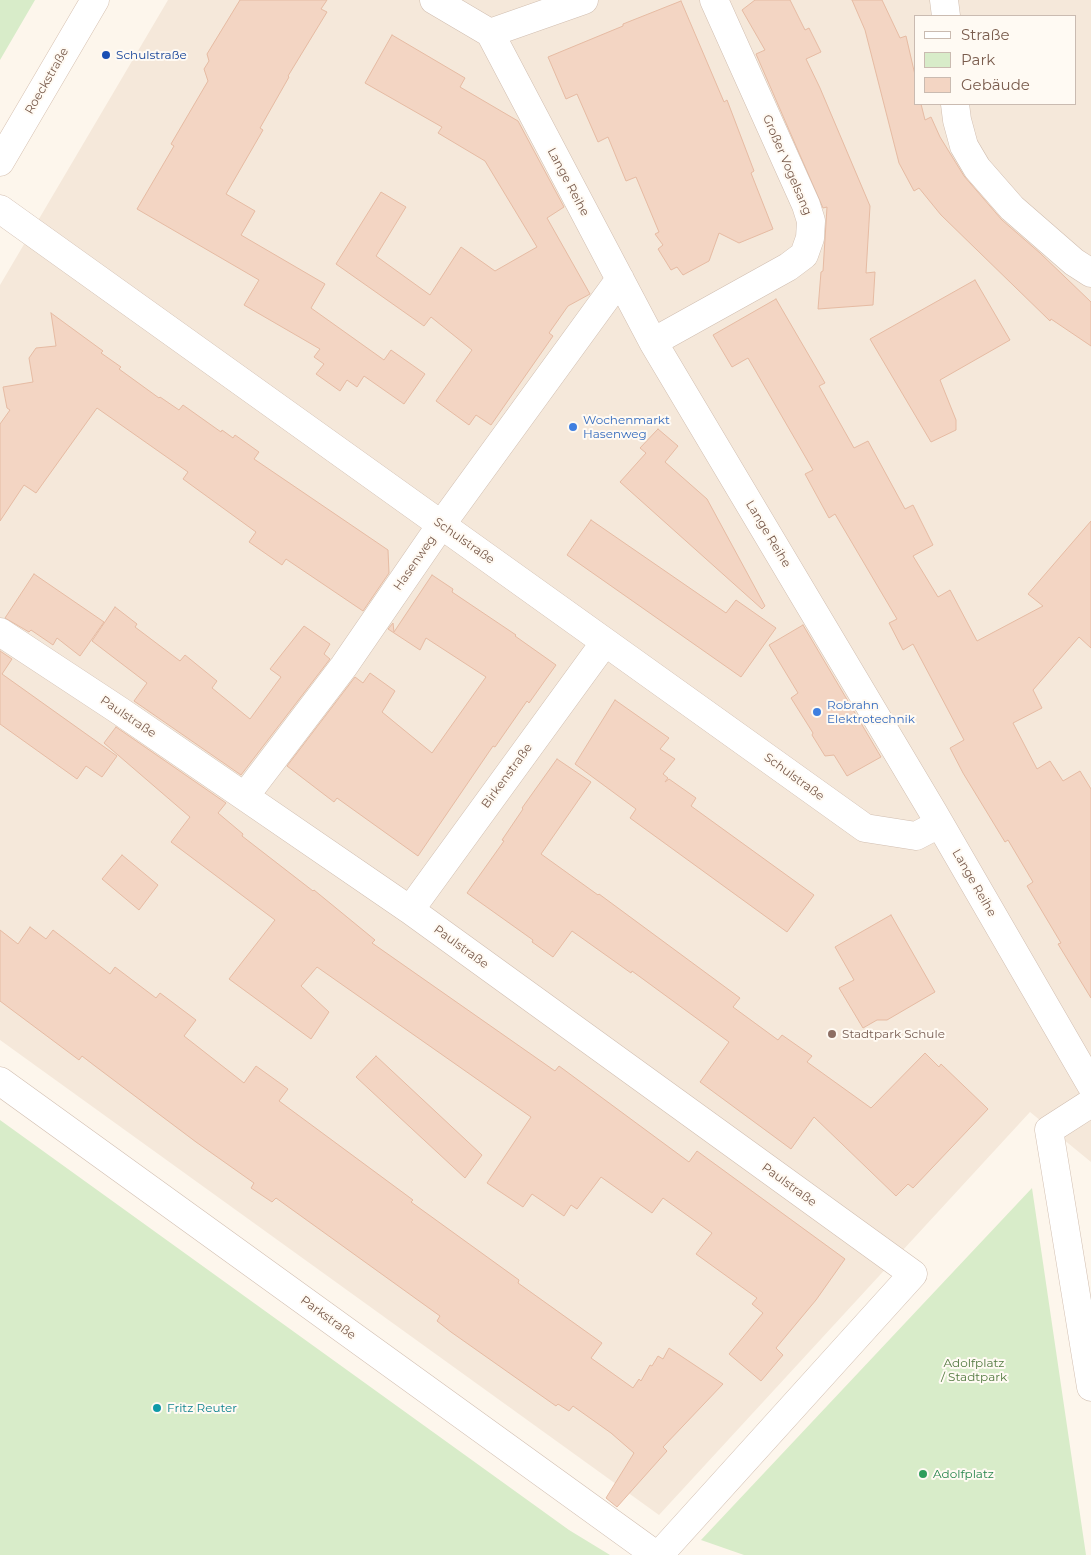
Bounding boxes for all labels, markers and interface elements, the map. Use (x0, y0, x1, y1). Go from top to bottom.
legend (914, 15, 1076, 105)
text: Straße (961, 25, 1010, 44)
street label: Roeckstraße (22, 45, 72, 117)
place label: Schulstraße (116, 48, 187, 62)
marker: Schulstraße (100, 49, 112, 61)
text: Park (961, 50, 995, 69)
text: Gebäude (961, 75, 1030, 94)
street label: Großer Vogelsang (759, 113, 815, 217)
street label: Lange Reihe (544, 145, 592, 219)
place label: Wochenmarkt Hasenweg (583, 413, 670, 441)
marker: Wochenmarkt Hasenweg (567, 421, 579, 433)
street label: Lange Reihe (742, 498, 794, 570)
street label: Schulstraße (431, 515, 497, 567)
street label: Hasenweg (391, 533, 439, 593)
street label: Paulstraße (97, 693, 159, 741)
place label: Robrahn Elektrotechnik (827, 698, 915, 726)
marker: Robrahn Elektrotechnik (811, 706, 823, 718)
street label: Birkenstraße (479, 741, 535, 811)
street label: Schulstraße (761, 750, 827, 804)
street label: Lange Reihe (949, 847, 999, 919)
street label: Paulstraße (431, 922, 491, 972)
place label: Stadtpark Schule (842, 1027, 945, 1041)
marker: Stadtpark Schule (826, 1028, 838, 1040)
street label: Paulstraße (759, 1160, 819, 1210)
street label: Parkstraße (298, 1293, 358, 1343)
park label: Adolfplatz / Stadtpark (941, 1356, 1007, 1384)
place label: Fritz Reuter (167, 1401, 237, 1415)
marker: Fritz Reuter (151, 1402, 163, 1414)
place label: Adolfplatz (933, 1467, 994, 1481)
marker: Adolfplatz (917, 1468, 929, 1480)

